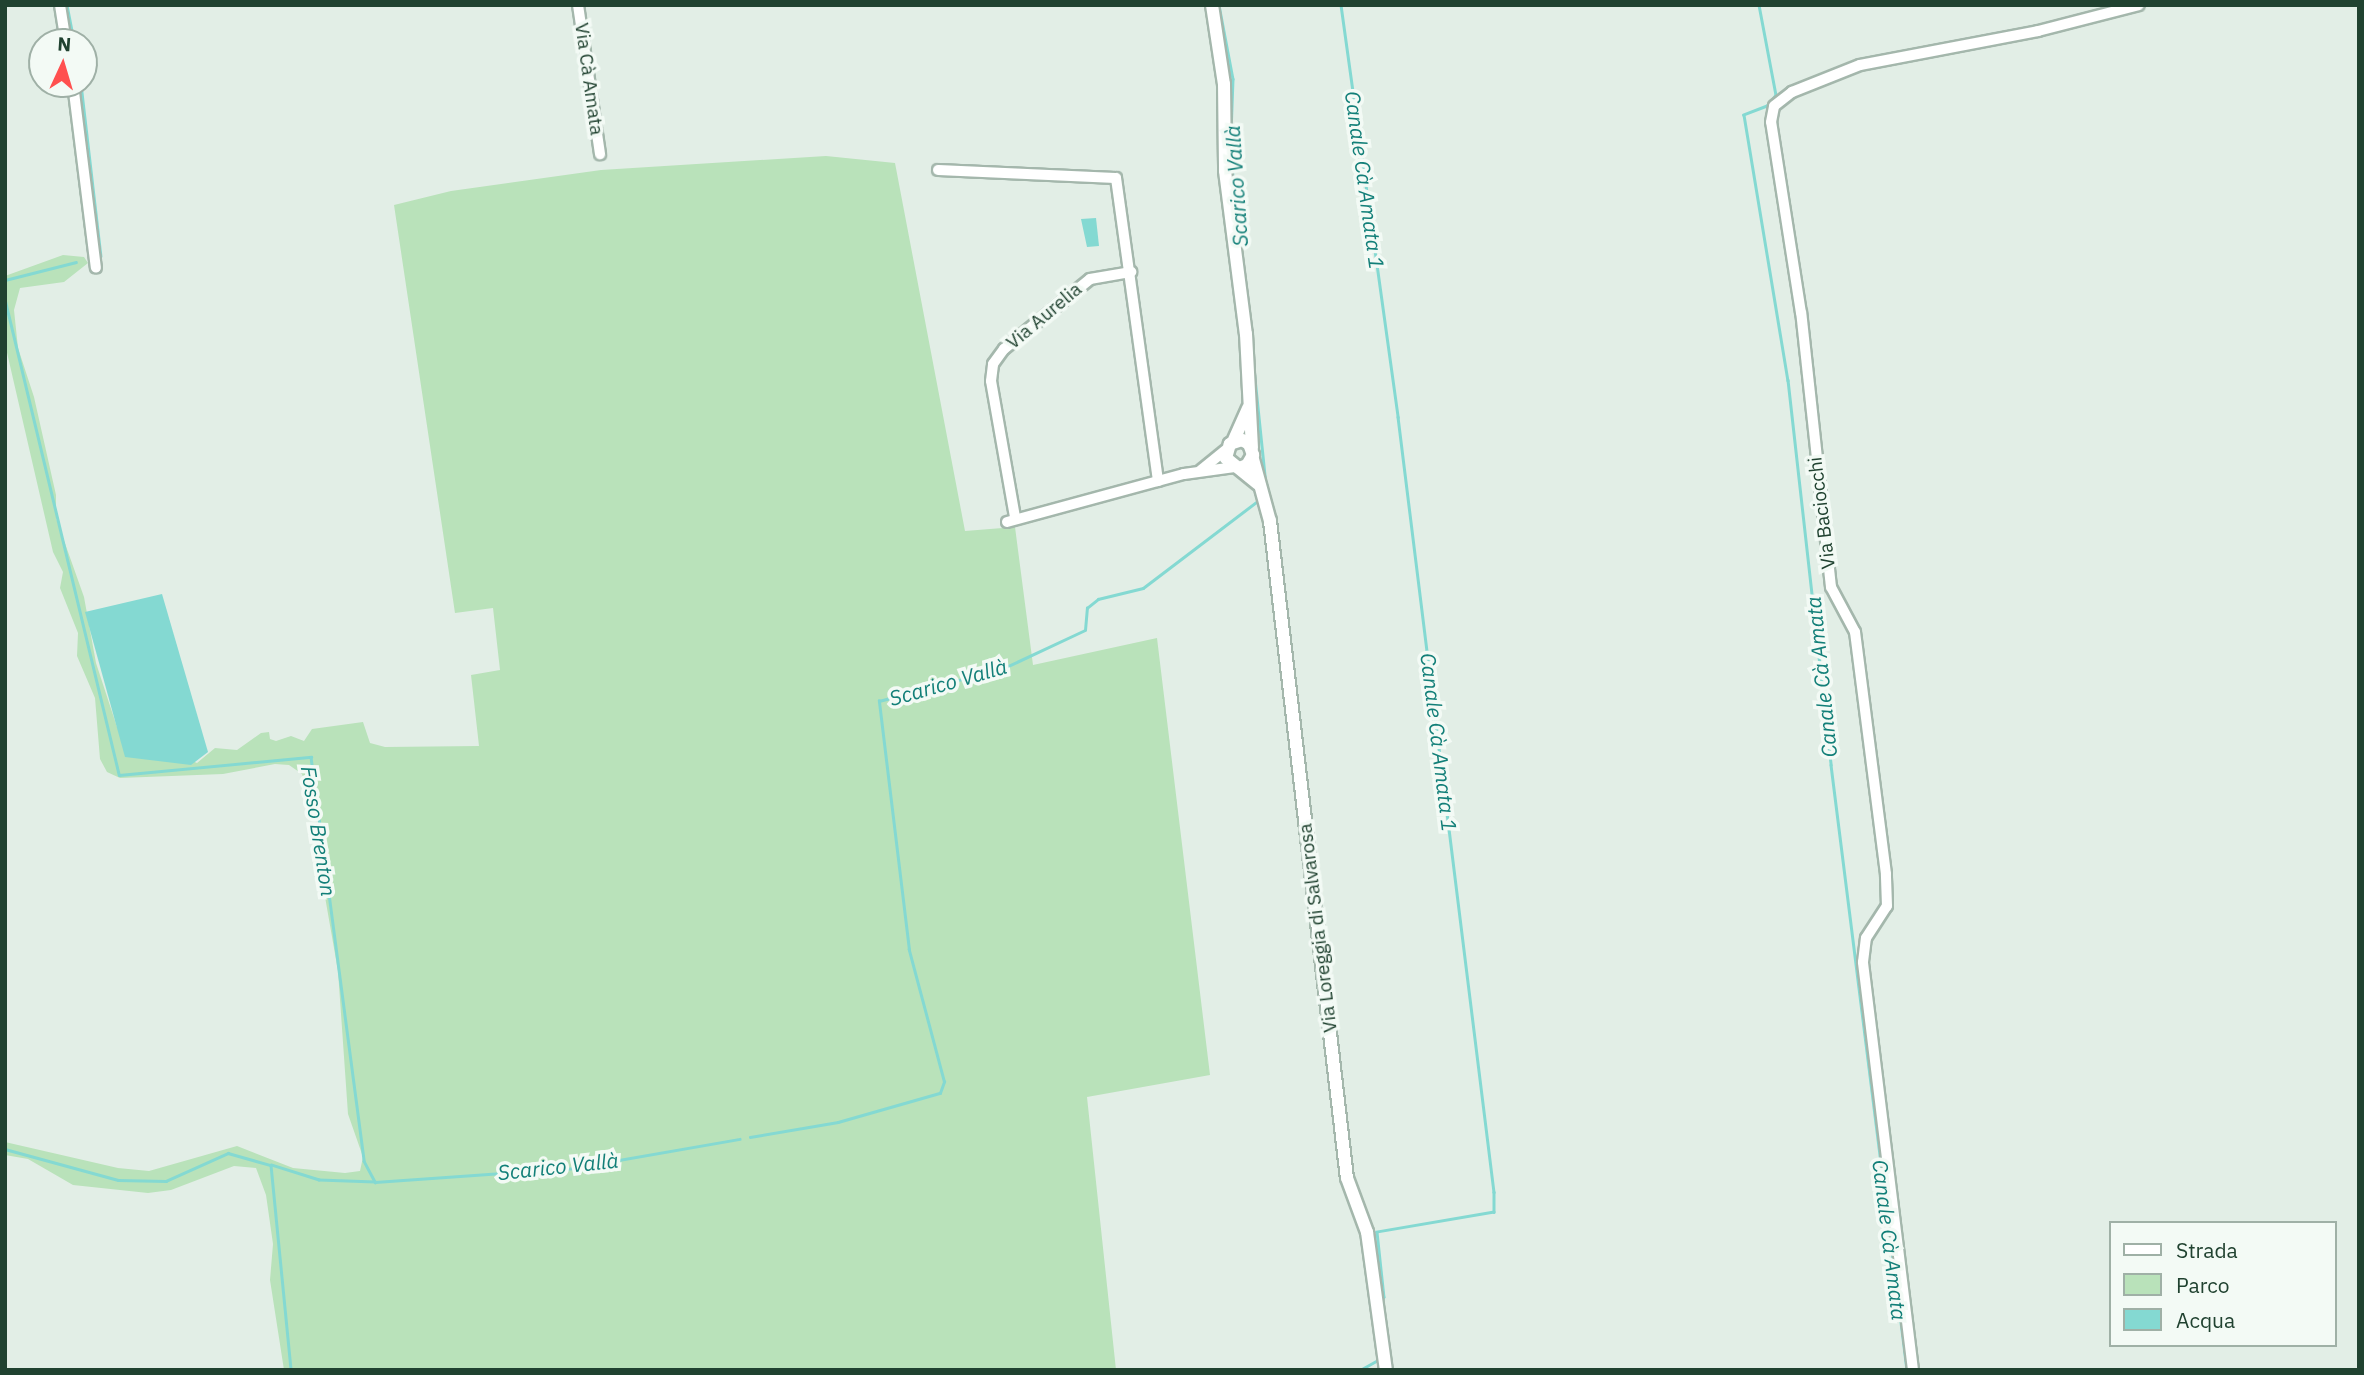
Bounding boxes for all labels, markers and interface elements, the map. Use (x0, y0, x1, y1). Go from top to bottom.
street label: Via Cà Amata (570, 21, 608, 137)
north arrow (28, 28, 98, 98)
text: N (57, 32, 72, 56)
water label: Canale Cà Amata 1 (1340, 90, 1390, 270)
water label: Scarico Vallà (1219, 125, 1253, 247)
street label: Via Aurelia (1002, 278, 1086, 354)
street label: Via Baciocchi (1804, 456, 1840, 570)
water label: Canale Cà Amata (1800, 595, 1842, 759)
water label: Canale Cà Amata 1 (1416, 652, 1462, 832)
water label: Scarico Vallà (886, 653, 1010, 711)
water label: Fosso Brenton (296, 764, 342, 898)
street label: Via Loreggia di Salvarosa (1294, 822, 1342, 1034)
water label: Scarico Vallà (496, 1147, 620, 1185)
water label: Canale Cà Amata (1868, 1158, 1912, 1322)
legend (2108, 1221, 2336, 1347)
text: Strada (2176, 1236, 2238, 1264)
text: Parco (2176, 1271, 2230, 1299)
text: Acqua (2176, 1306, 2235, 1334)

